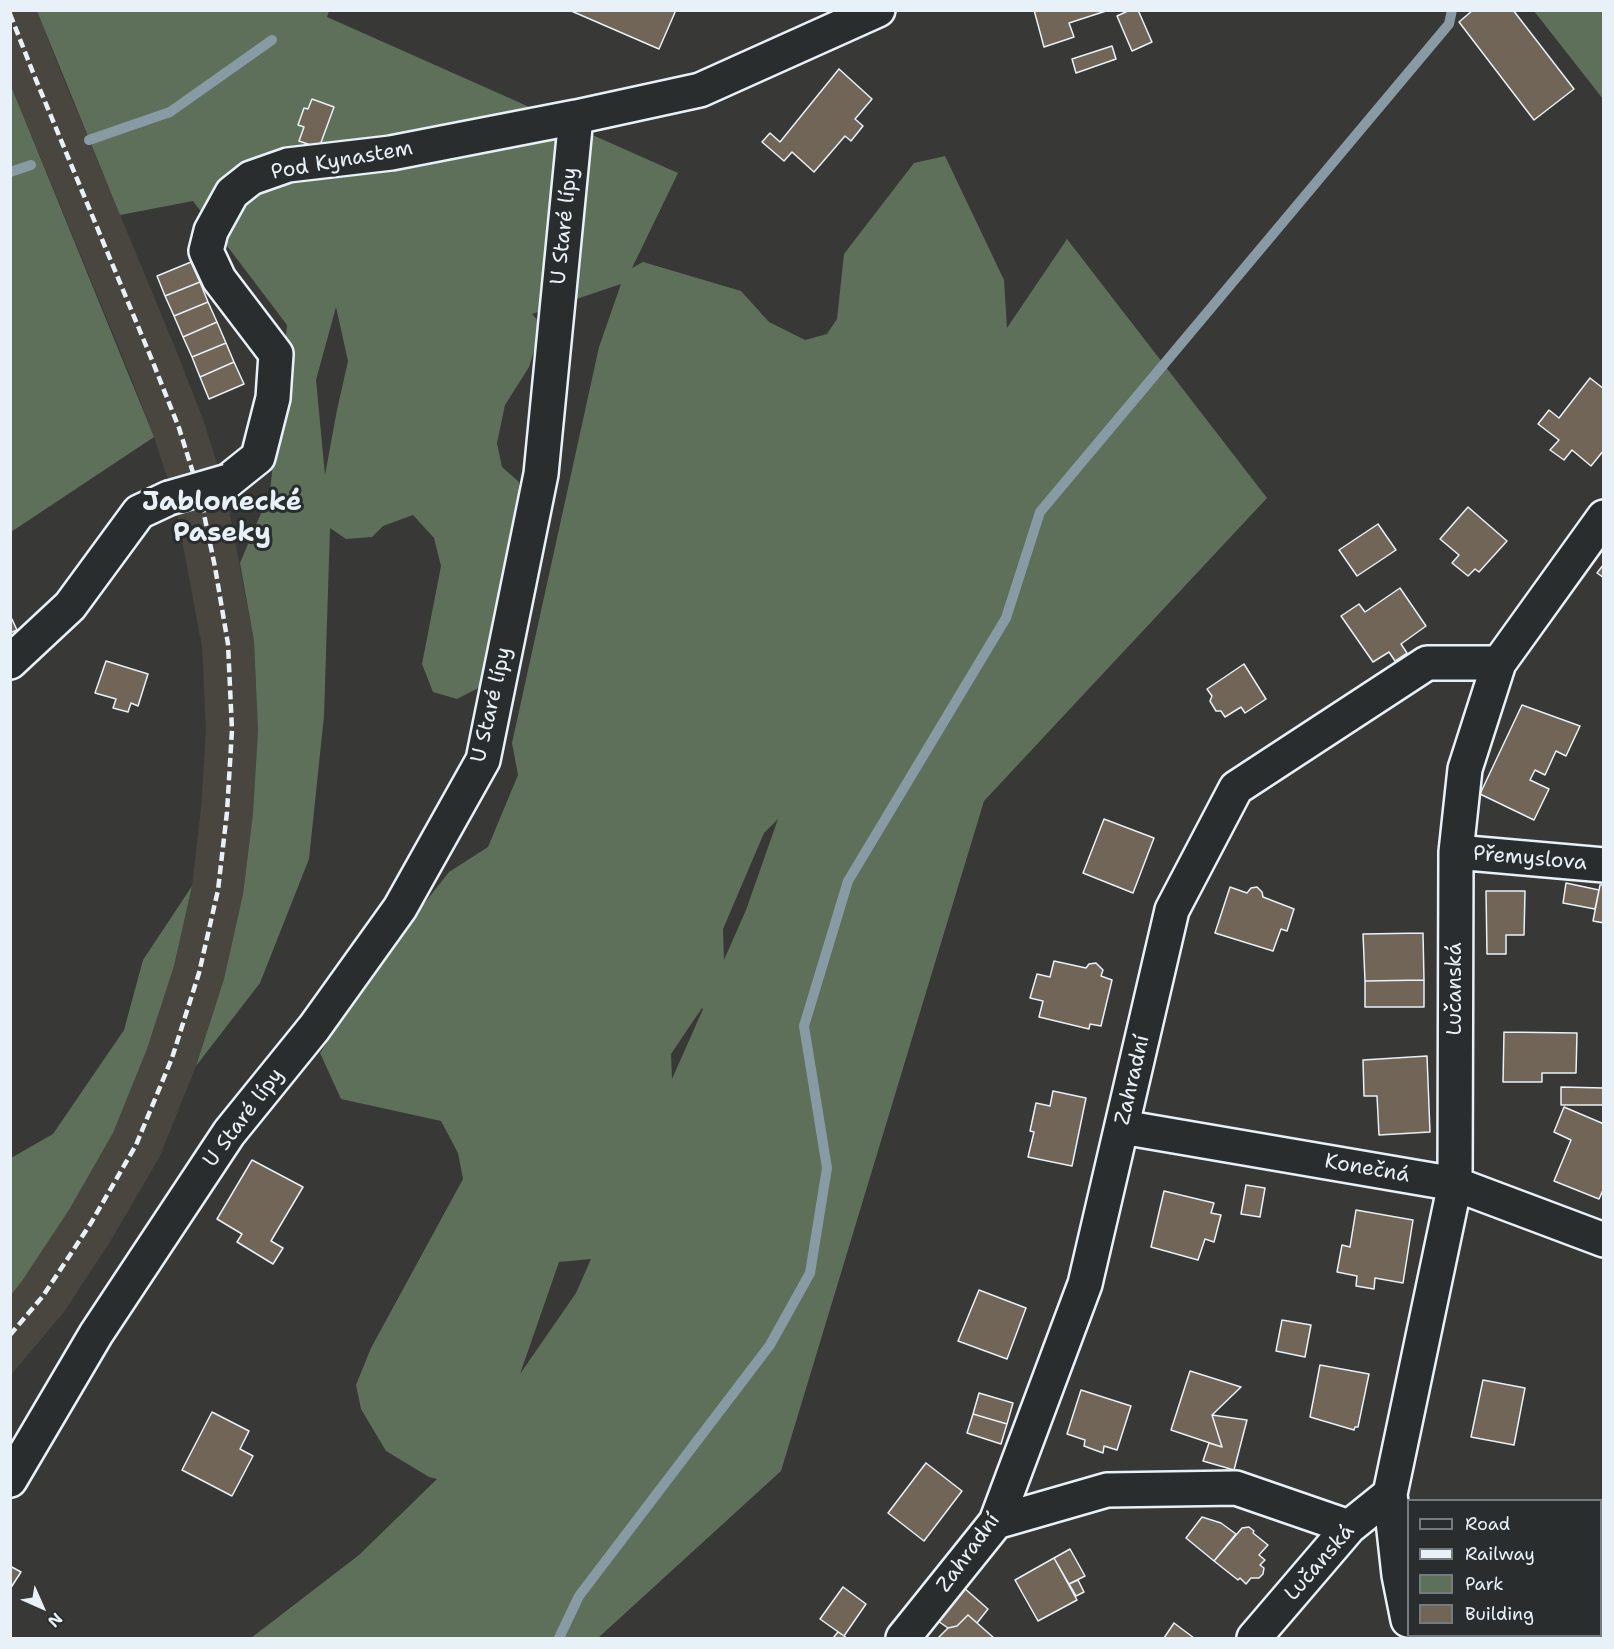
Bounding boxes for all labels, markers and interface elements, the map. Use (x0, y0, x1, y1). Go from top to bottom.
street label: Pod Kynastem (269, 136, 415, 186)
street label: U Staré lípy (546, 166, 584, 286)
district label: Jablonecké Paseky (142, 487, 302, 550)
street label: U Staré lípy (466, 645, 518, 765)
street label: Přemyslova (1472, 841, 1588, 877)
street label: Lučanská (1443, 942, 1469, 1036)
street label: Zahradní (1110, 1033, 1156, 1127)
street label: U Staré lípy (198, 1063, 290, 1173)
street label: Konečná (1323, 1149, 1411, 1189)
legend (1407, 1499, 1602, 1637)
street label: Zahradní (932, 1509, 1006, 1597)
text: Road (1465, 1512, 1510, 1536)
street label: Lučanská (1280, 1520, 1360, 1606)
text: Railway (1465, 1542, 1535, 1566)
text: Park (1465, 1572, 1504, 1596)
north arrow (12, 1577, 72, 1637)
text: Building (1465, 1602, 1534, 1626)
text: N (43, 1608, 67, 1632)

